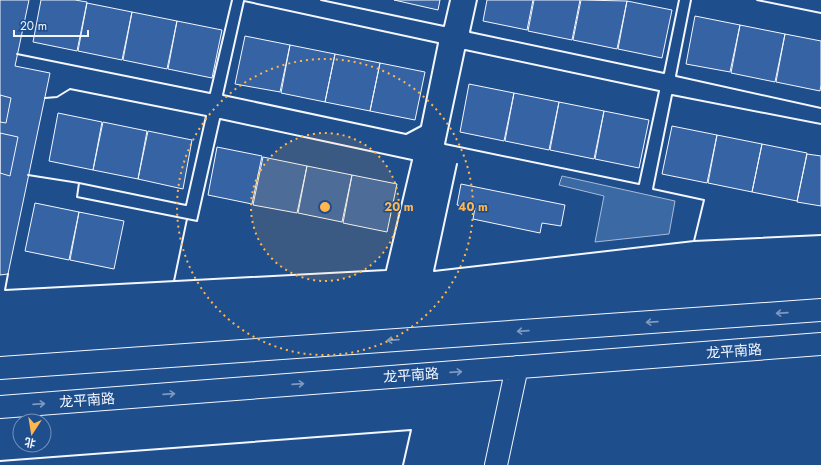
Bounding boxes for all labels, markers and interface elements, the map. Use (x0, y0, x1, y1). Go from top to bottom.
scale bar (14, 12, 88, 38)
text: 20 m (20, 17, 47, 35)
text: 20 m (384, 198, 414, 216)
text: 40 m (458, 198, 488, 216)
centre of rings (318, 200, 332, 214)
one-way arrow (776, 309, 789, 316)
one-way arrow (646, 318, 659, 325)
one-way arrow (517, 327, 530, 334)
one-way arrow (387, 336, 400, 343)
street label: 龙平南路 (705, 339, 763, 363)
street label: 龙平南路 (382, 363, 440, 387)
one-way arrow (449, 368, 462, 376)
one-way arrow (291, 381, 304, 388)
street label: 龙平南路 (58, 388, 116, 412)
one-way arrow (162, 390, 175, 398)
one-way arrow (32, 400, 45, 407)
north arrow (12, 413, 52, 453)
text: 北 (23, 434, 37, 452)

